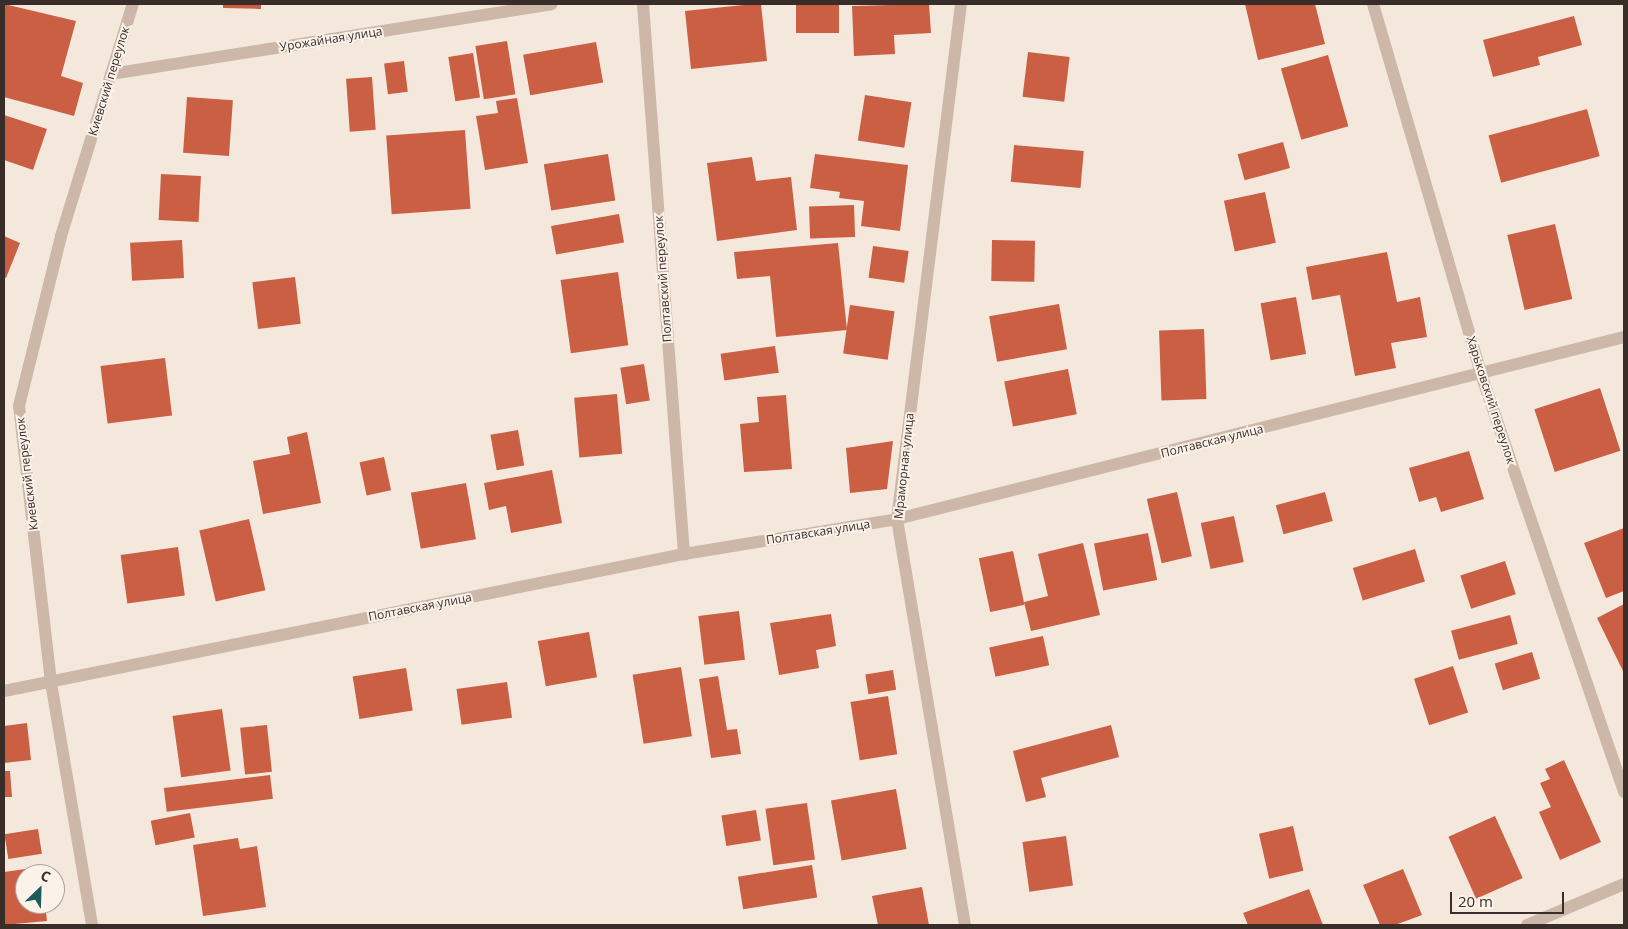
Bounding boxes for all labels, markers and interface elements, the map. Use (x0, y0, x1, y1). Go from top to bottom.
street label: Урожайная улица (279, 24, 383, 54)
street label: Киевский переулок (86, 25, 132, 137)
street label: Полтавский переулок (651, 215, 675, 343)
street label: Харьковский переулок (1464, 334, 1518, 466)
street label: Мраморная улица (891, 412, 917, 520)
street label: Киевский переулок (13, 417, 41, 531)
street label: Полтавская улица (1159, 421, 1265, 461)
street label: Полтавская улица (765, 517, 871, 547)
street label: Полтавская улица (367, 590, 473, 624)
north arrow (15, 864, 65, 914)
text: С (38, 865, 54, 886)
scale bar (1453, 882, 1567, 914)
text: 20 m (1458, 891, 1493, 911)

